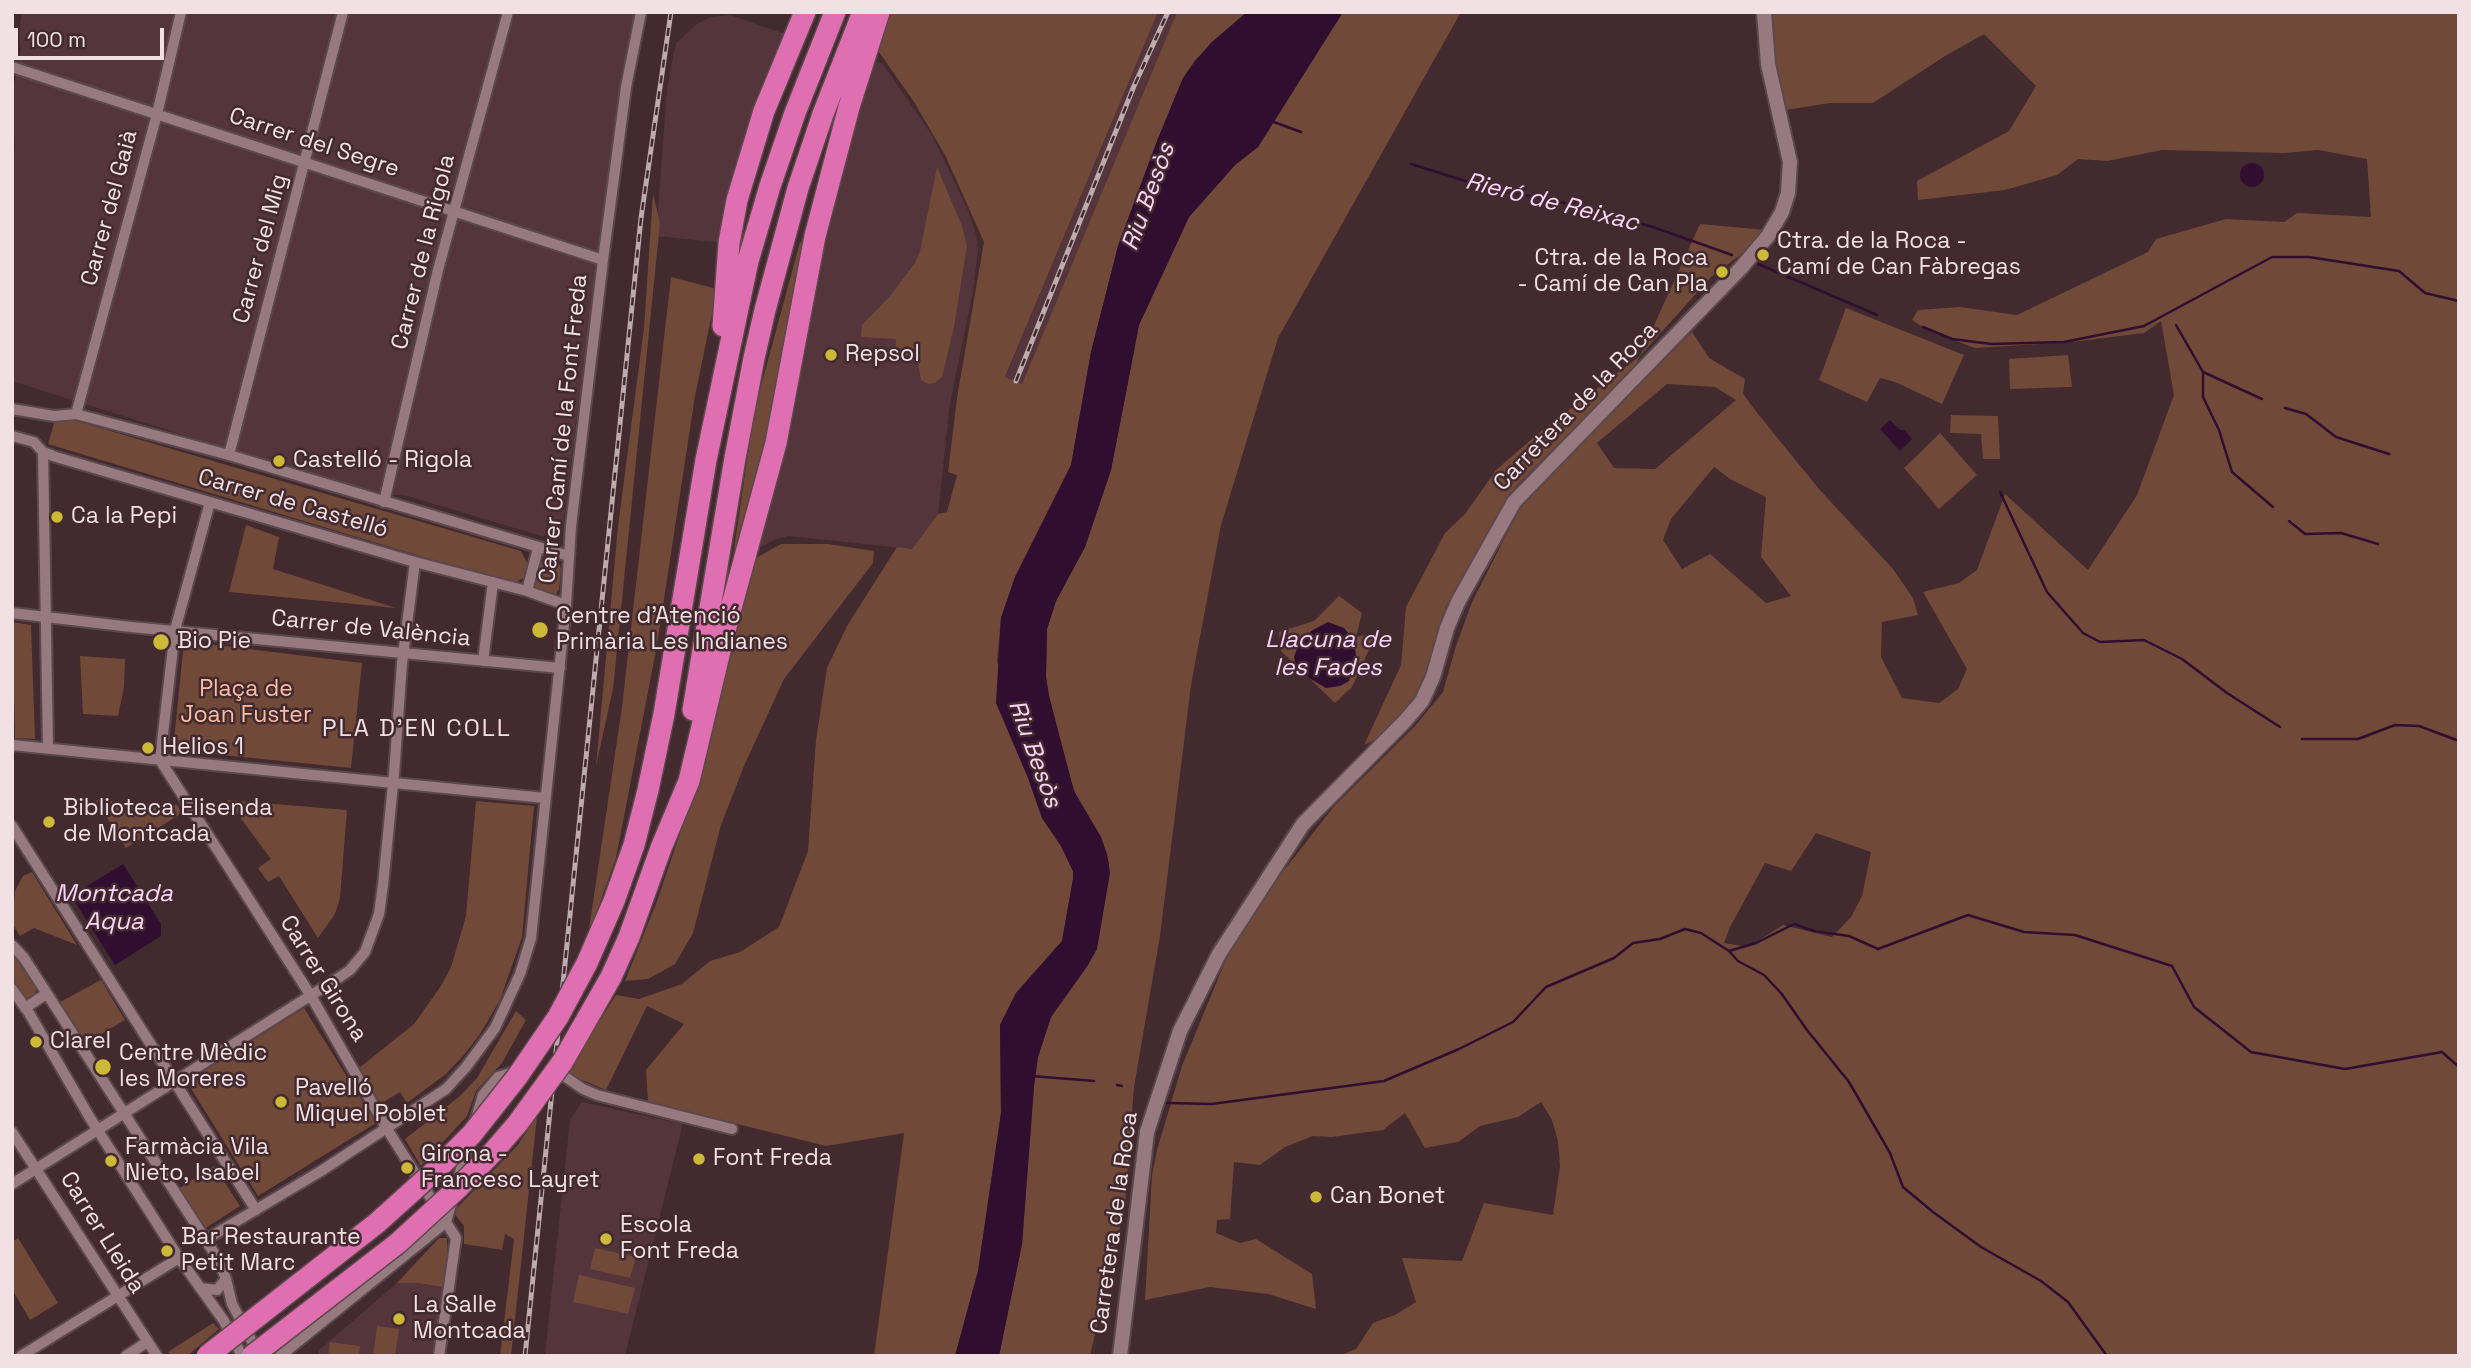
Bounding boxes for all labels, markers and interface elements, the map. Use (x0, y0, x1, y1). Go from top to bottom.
scale bar (18, 14, 168, 58)
text: 100 m (27, 26, 86, 53)
street label: Carrer del Segre (225, 102, 403, 184)
street label: Carrer del Gaià (76, 127, 144, 289)
water label: Riu Besòs (1116, 139, 1182, 255)
street label: Carrer de la Rigola (386, 152, 462, 352)
water label: Rieró de Reixac (1462, 168, 1642, 238)
street label: Carrer del Mig (228, 171, 294, 327)
place label: Ctra. de la Roca - Camí de Can Fàbregas (1777, 228, 2021, 282)
place label: Ctra. de la Roca - Camí de Can Pla (1517, 245, 1708, 299)
marker: Ctra. de la Roca - Camí de Can Fàbregas (1755, 247, 1771, 263)
marker: Ctra. de la Roca - Camí de Can Pla (1714, 264, 1730, 280)
street label: Carrer Camí de la Font Freda (534, 273, 594, 585)
street label: Carretera de la Roca (1488, 317, 1664, 497)
place label: Repsol (845, 341, 920, 369)
marker: Repsol (823, 347, 839, 363)
place label: Castelló - Rigola (293, 447, 472, 475)
marker: Castelló - Rigola (271, 453, 287, 469)
street label: Carrer de Castelló (195, 464, 391, 544)
place label: Ca la Pepi (71, 503, 177, 531)
marker: Ca la Pepi (49, 509, 65, 525)
place label: Centre d'Atenció Primària Les Indianes (556, 603, 788, 657)
street label: Carrer de València (270, 605, 472, 653)
marker: Centre d'Atenció Primària Les Indianes (530, 620, 550, 640)
water label: Llacuna de les Fades (1265, 626, 1391, 682)
place label: Bio Pie (177, 628, 251, 656)
marker: Bio Pie (151, 632, 171, 652)
park label: Plaça de Joan Fuster (180, 676, 312, 730)
water label: Riu Besòs (1001, 696, 1067, 812)
district label: PLA D'EN COLL (324, 715, 510, 743)
place label: Helios 1 (162, 734, 244, 762)
marker: Helios 1 (140, 740, 156, 756)
place label: Biblioteca Elisenda de Montcada (63, 795, 272, 849)
marker: Biblioteca Elisenda de Montcada (41, 814, 57, 830)
water label: Montcada Aqua (55, 880, 173, 936)
street label: Carrer Girona (273, 911, 373, 1047)
place label: Clarel (50, 1028, 111, 1056)
marker: Clarel (28, 1034, 44, 1050)
place label: Centre Mèdic les Moreres (119, 1040, 267, 1094)
marker: Centre Mèdic les Moreres (93, 1057, 113, 1077)
place label: Pavelló Miquel Poblet (295, 1075, 446, 1129)
marker: Pavelló Miquel Poblet (273, 1094, 289, 1110)
street label: Carretera de la Roca (1086, 1110, 1144, 1336)
place label: Farmàcia Vila Nieto, Isabel (125, 1134, 269, 1188)
place label: Girona - Francesc Layret (421, 1141, 600, 1195)
place label: Font Freda (713, 1145, 832, 1173)
marker: Font Freda (691, 1151, 707, 1167)
marker: Farmàcia Vila Nieto, Isabel (103, 1153, 119, 1169)
marker: Girona - Francesc Layret (399, 1160, 415, 1176)
street label: Carrer Lleida (54, 1167, 150, 1299)
place label: Can Bonet (1330, 1183, 1445, 1211)
marker: Can Bonet (1308, 1189, 1324, 1205)
place label: Escola Font Freda (620, 1212, 739, 1266)
place label: Bar Restaurante Petit Marc (181, 1224, 361, 1278)
marker: Escola Font Freda (598, 1231, 614, 1247)
marker: Bar Restaurante Petit Marc (159, 1243, 175, 1259)
place label: La Salle Montcada (413, 1292, 526, 1346)
marker: La Salle Montcada (391, 1311, 407, 1327)

